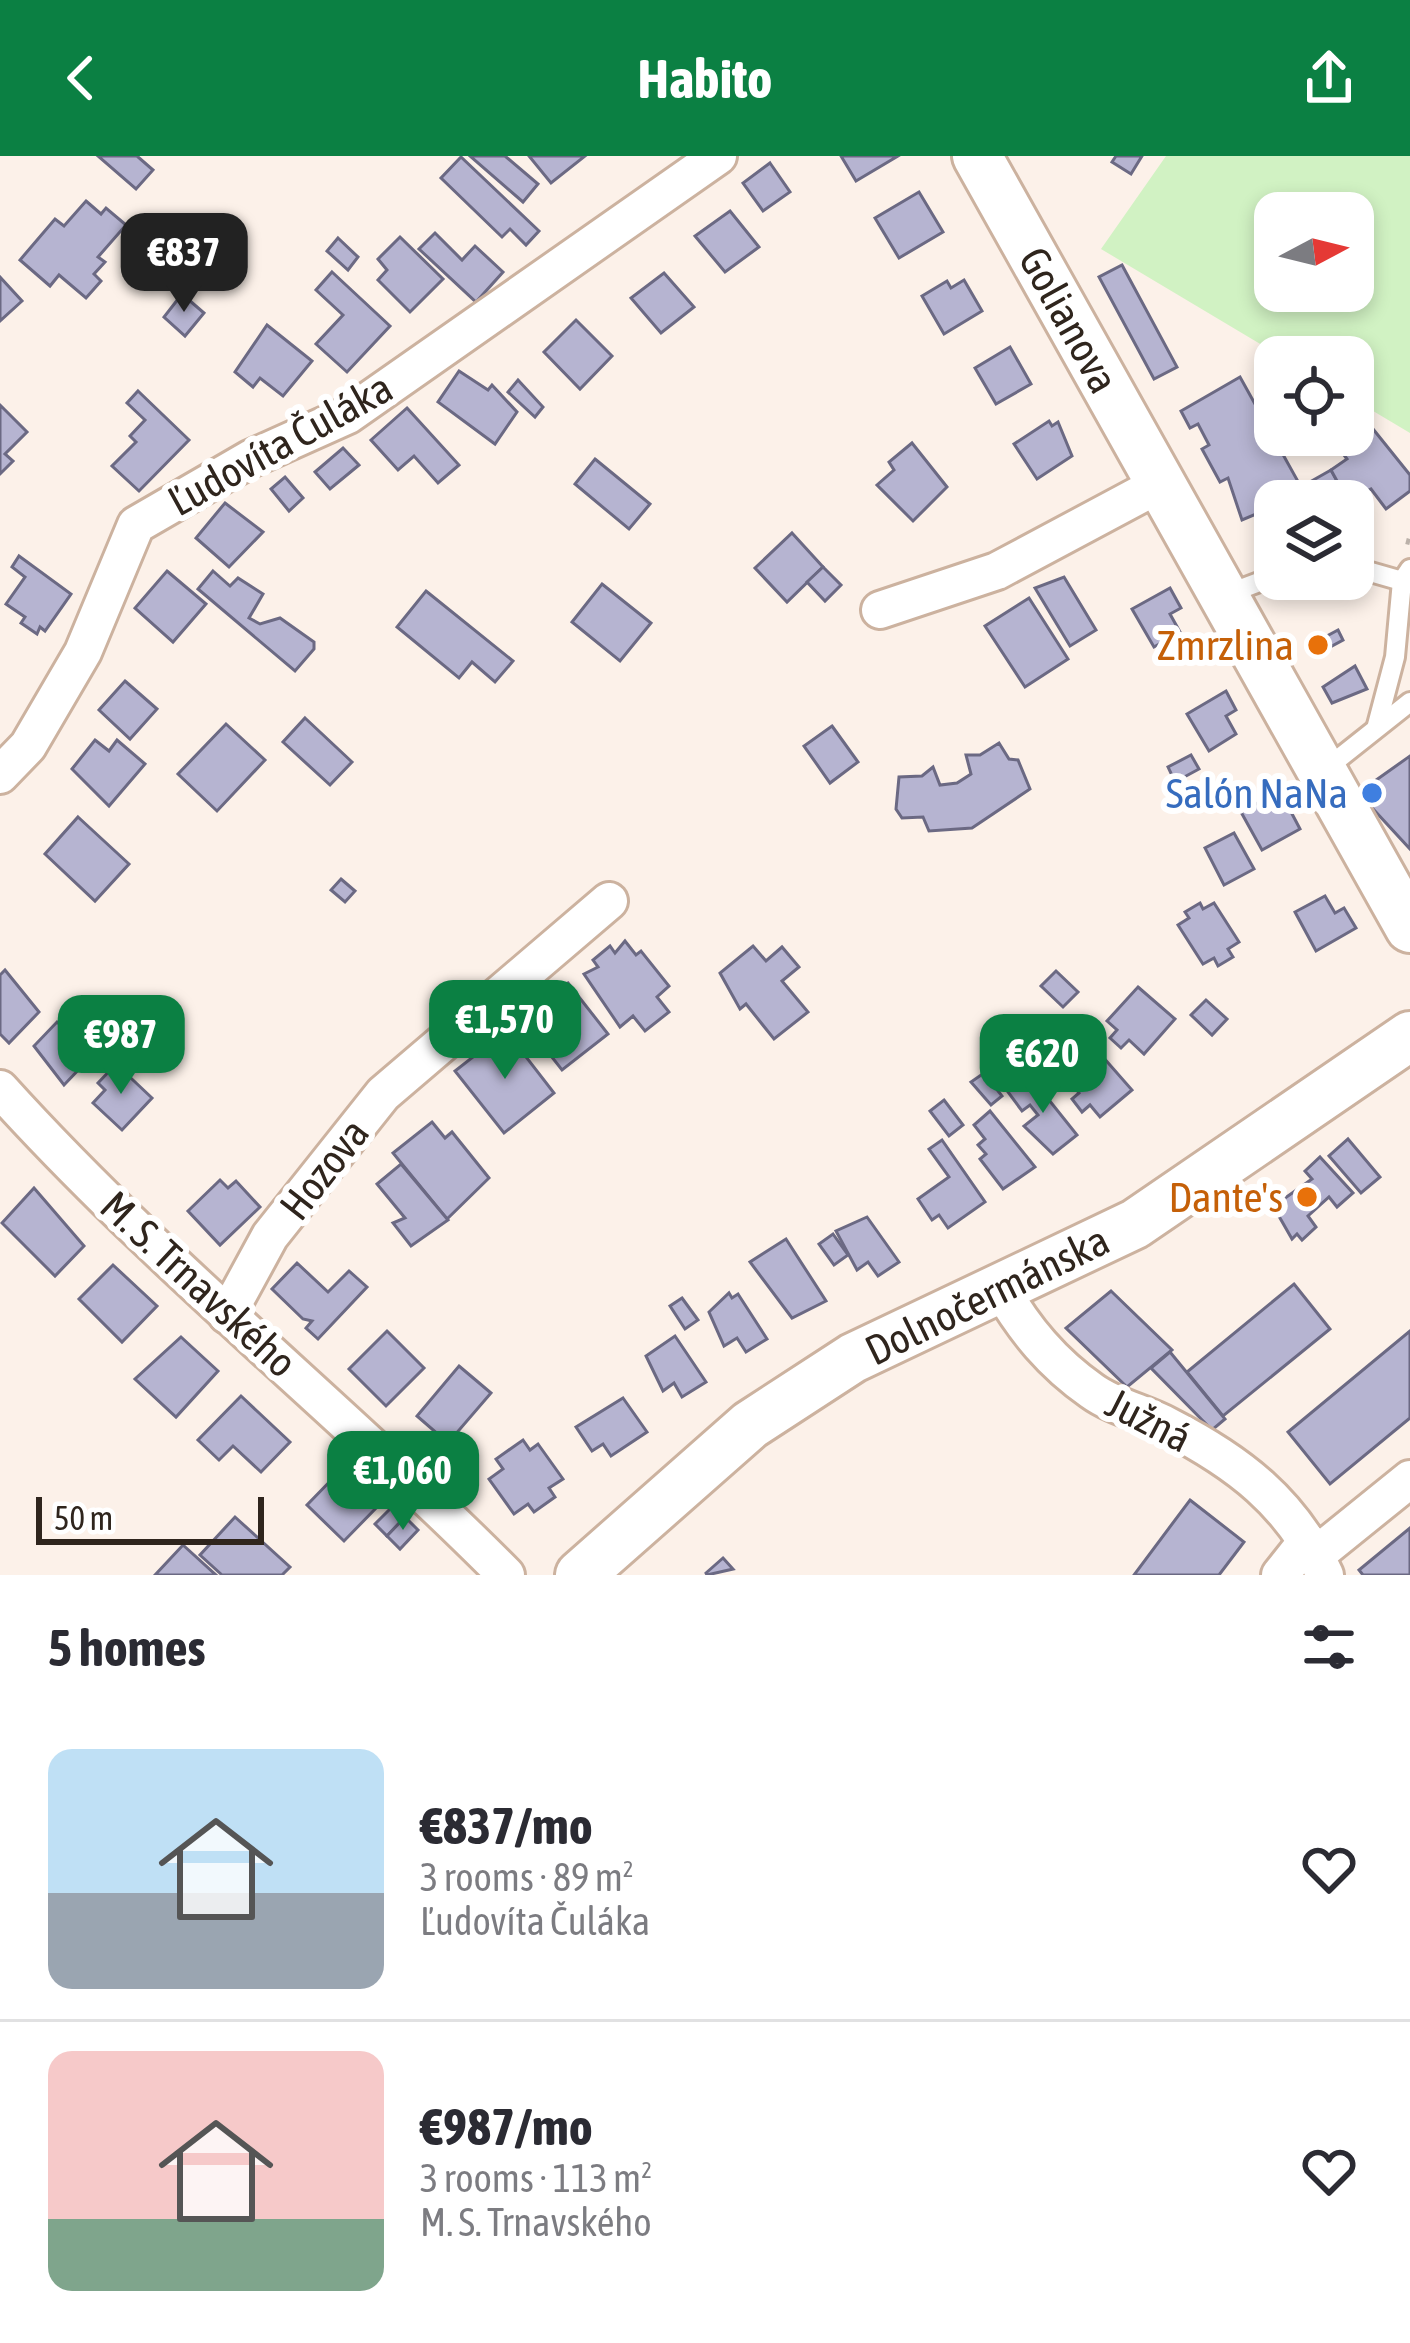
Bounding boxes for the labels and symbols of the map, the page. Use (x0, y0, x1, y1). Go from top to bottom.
north arrow (1254, 192, 1374, 312)
pin: €837 (113, 213, 255, 315)
street label: Golianova (1010, 239, 1128, 401)
street label: Ľudovíta Čuláka (160, 363, 400, 525)
place label: Zmrzlina (1157, 621, 1294, 669)
marker: Zmrzlina (1305, 632, 1331, 658)
place label: Salón NaNa (1166, 769, 1348, 817)
marker: Salón NaNa (1359, 780, 1385, 806)
pin: €1,570 (407, 980, 603, 1082)
pin: €987 (50, 995, 192, 1097)
pin: €620 (972, 1014, 1114, 1116)
street label: Hozova (270, 1109, 378, 1229)
place label: Dante's (1168, 1173, 1283, 1221)
street label: M. S. Trnavského (91, 1181, 307, 1387)
marker: Dante's (1294, 1184, 1320, 1210)
street label: Dolnočermánska (858, 1215, 1116, 1375)
street label: Južná (1099, 1378, 1199, 1462)
pin: €1,060 (305, 1431, 501, 1533)
scale bar (36, 1491, 264, 1544)

